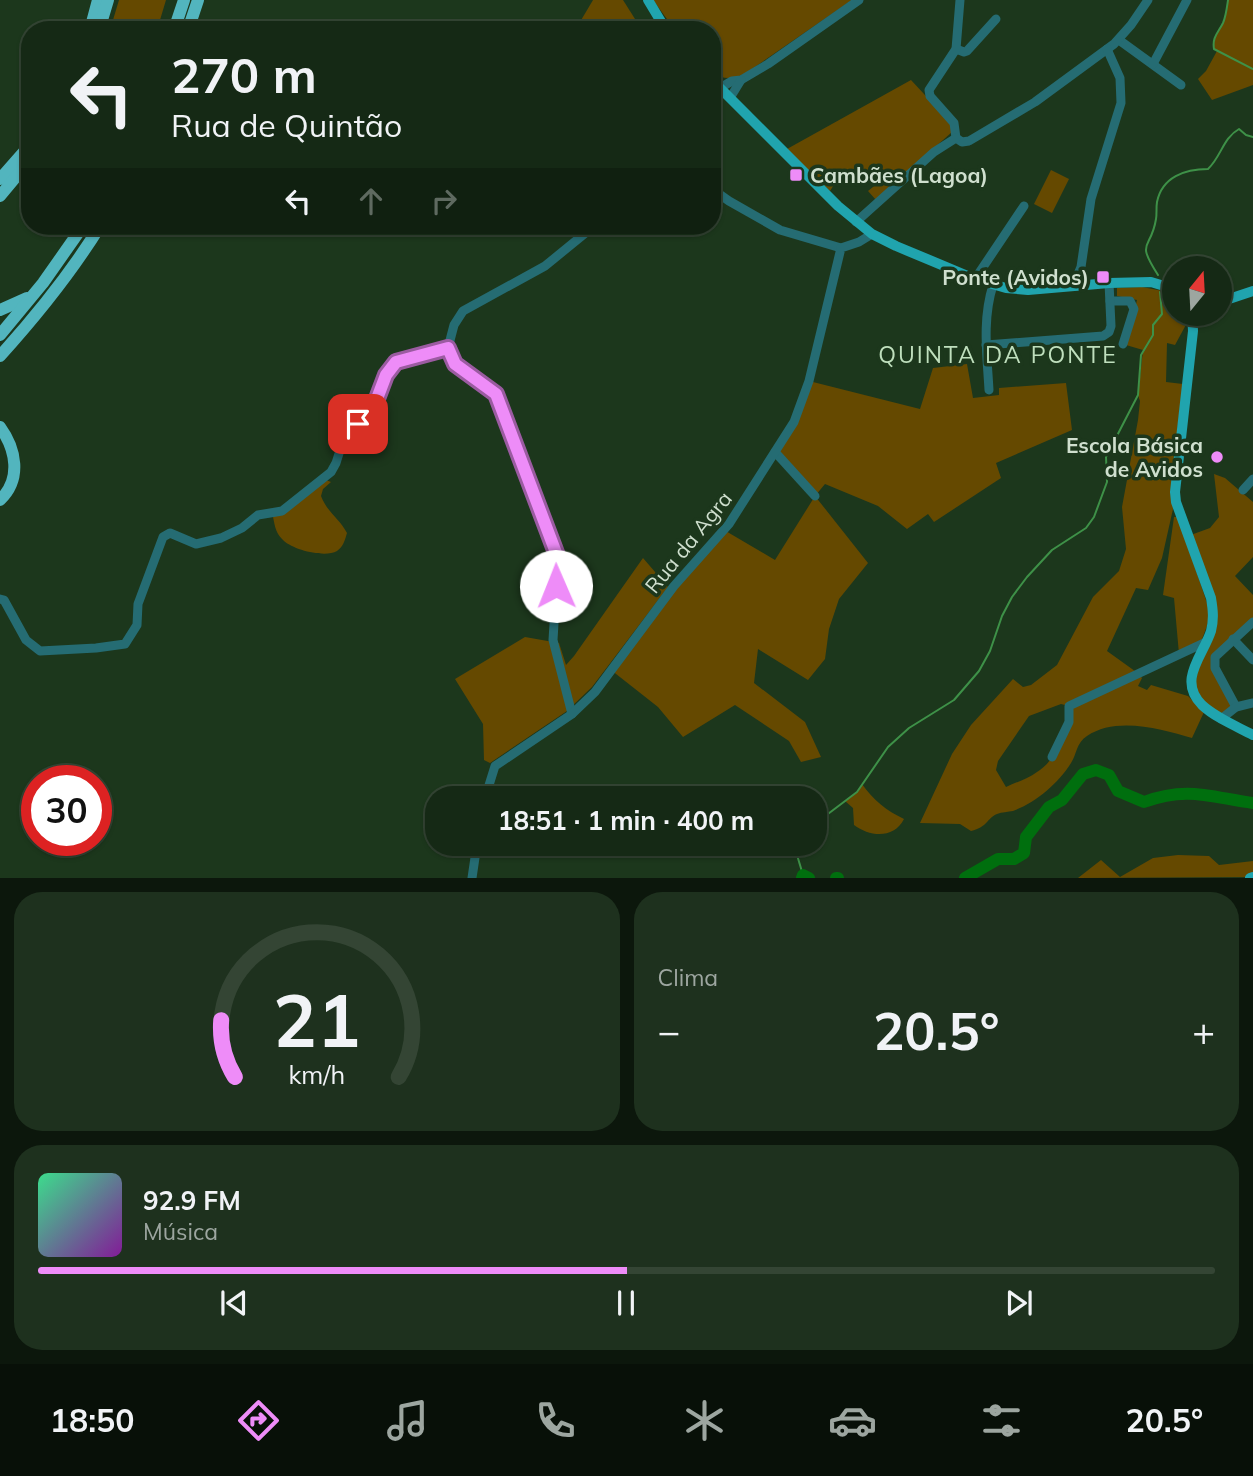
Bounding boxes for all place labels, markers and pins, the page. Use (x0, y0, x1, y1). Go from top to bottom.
place label: Cambães (Lagoa) (810, 162, 988, 188)
marker: Cambães (Lagoa) (788, 167, 804, 183)
place label: Ponte (Avidos) (942, 264, 1089, 290)
marker: Ponte (Avidos) (1095, 269, 1111, 285)
pin (328, 394, 388, 454)
place label: Escola Básica de Avidos (1066, 432, 1203, 482)
marker: Escola Básica de Avidos (1209, 449, 1225, 465)

